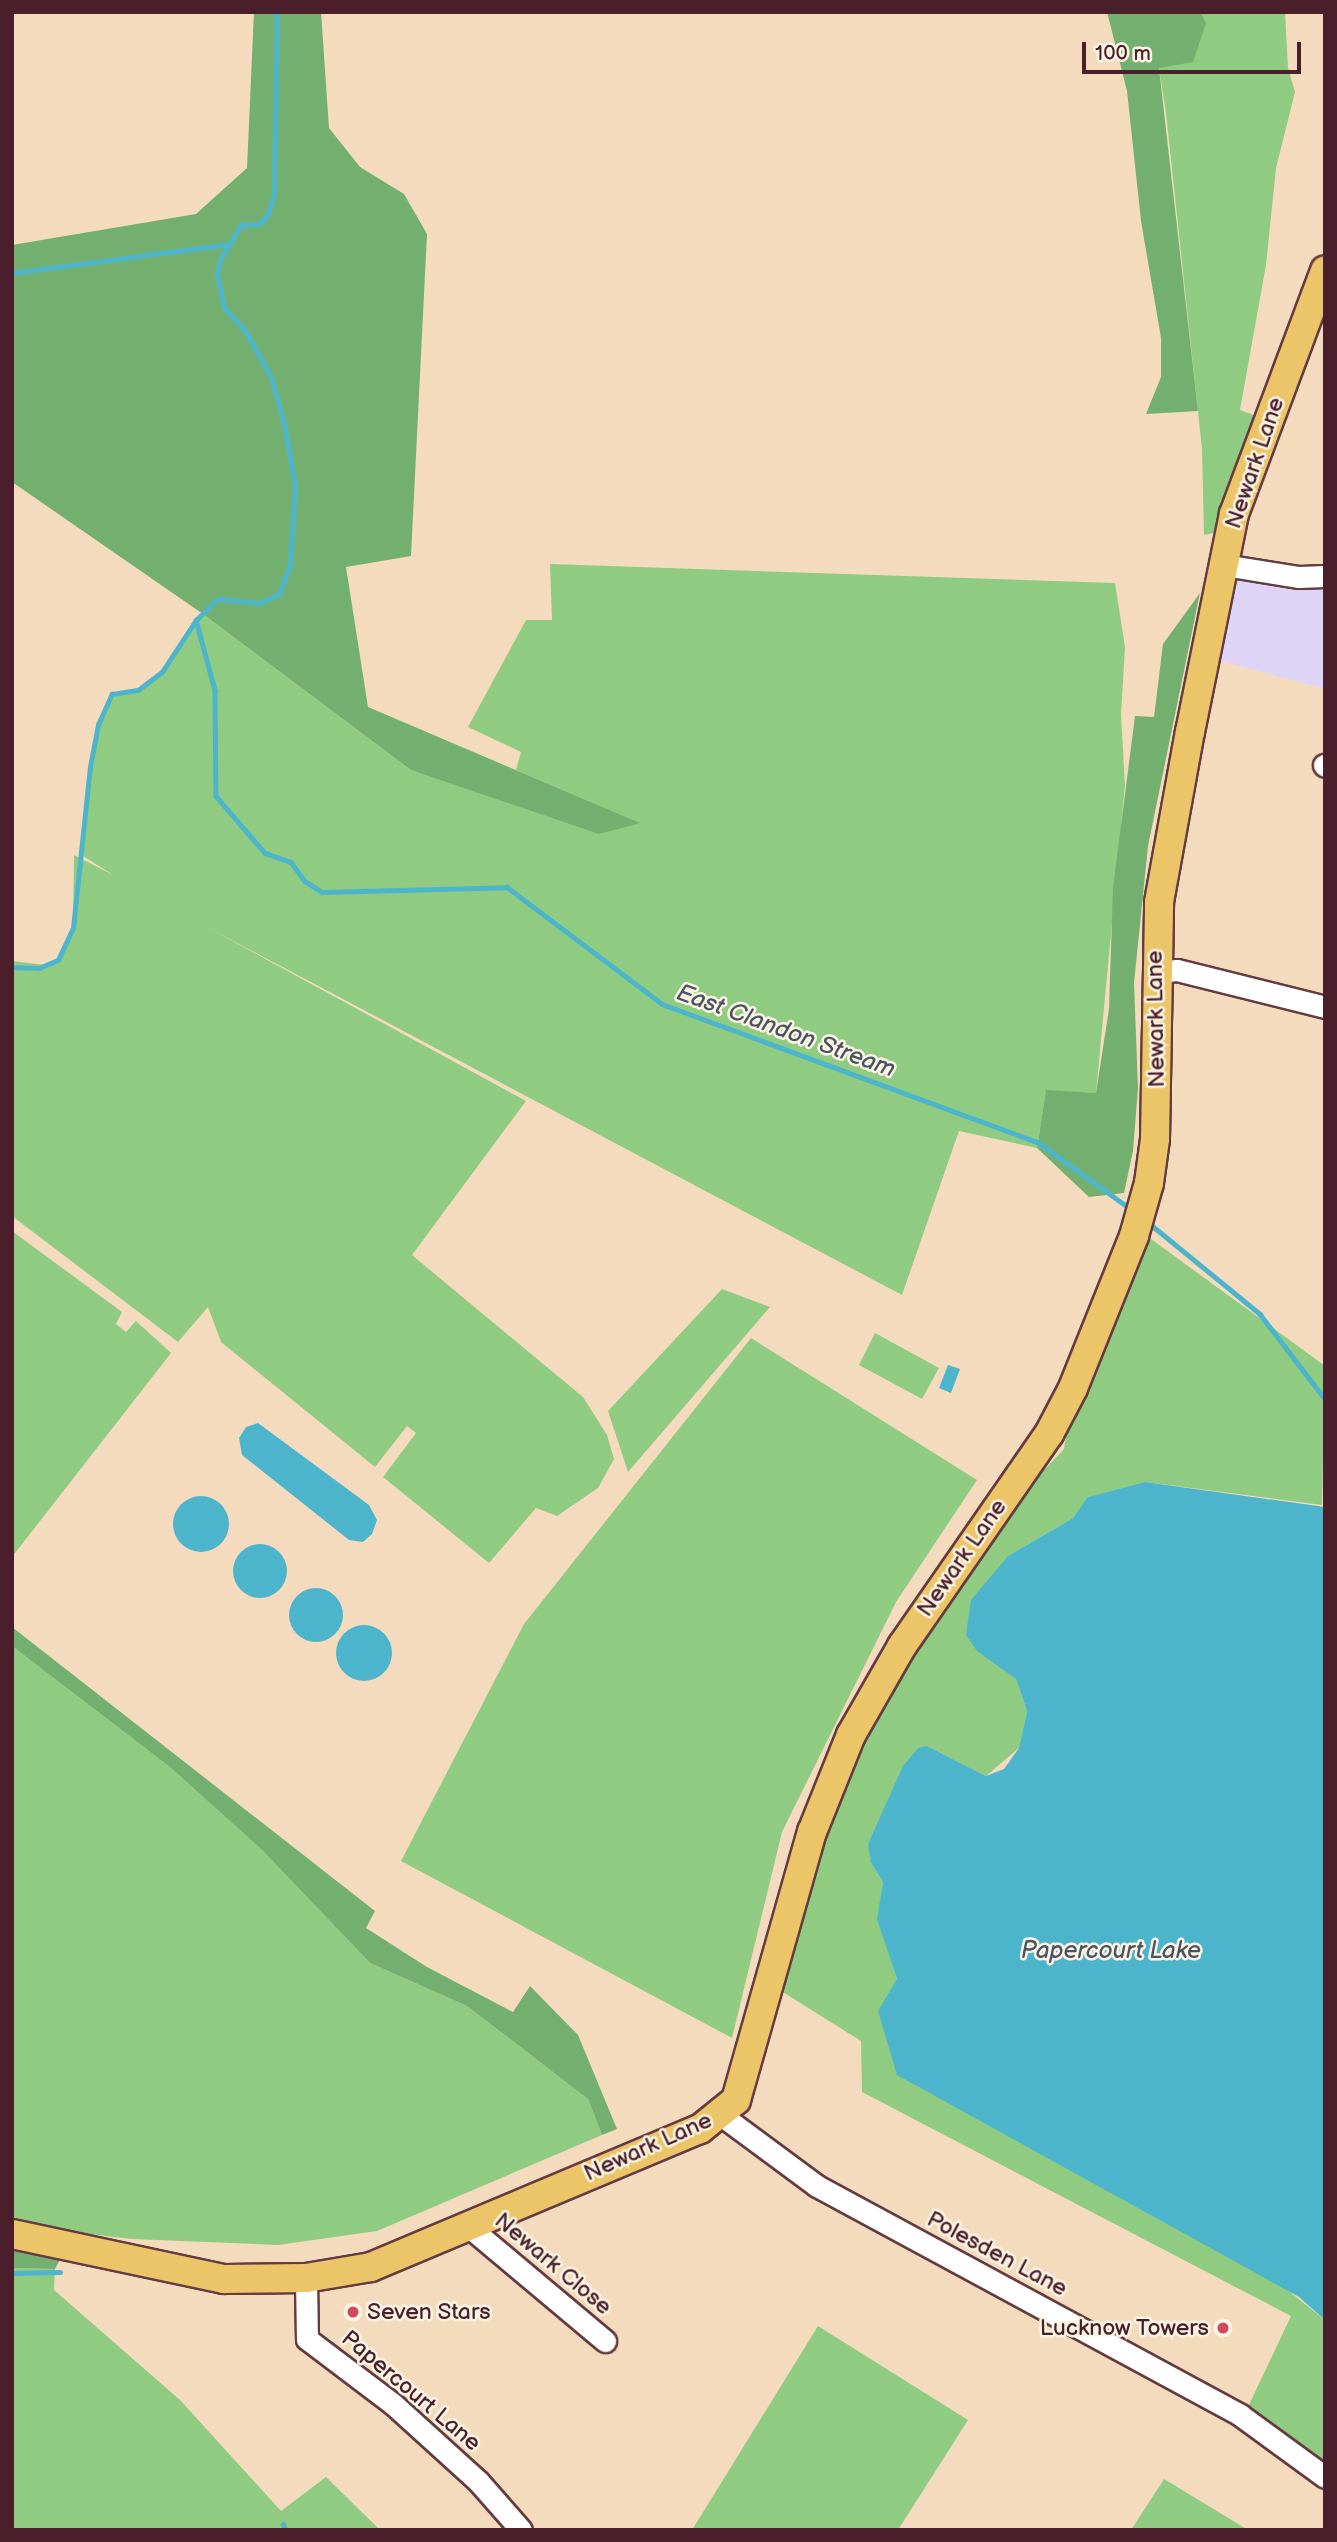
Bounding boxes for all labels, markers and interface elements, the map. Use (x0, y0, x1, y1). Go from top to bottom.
scale bar (1085, 28, 1304, 72)
text: 100 m (1095, 41, 1151, 66)
street label: Newark Lane (1220, 394, 1290, 532)
street label: Newark Lane (1141, 950, 1171, 1088)
water label: East Clandon Stream (673, 978, 899, 1084)
street label: Newark Lane (911, 1494, 1013, 1622)
water label: Papercourt Lake (1021, 1937, 1201, 1965)
street label: Newark Lane (580, 2106, 716, 2188)
street label: Polesden Lane (922, 2205, 1072, 2303)
street label: Newark Close (489, 2207, 617, 2321)
place label: Seven Stars (367, 2298, 491, 2326)
marker: Seven Stars (345, 2304, 361, 2320)
place label: Lucknow Towers (1039, 2314, 1209, 2342)
marker: Lucknow Towers (1215, 2320, 1231, 2336)
street label: Papercourt Lane (336, 2325, 486, 2457)

